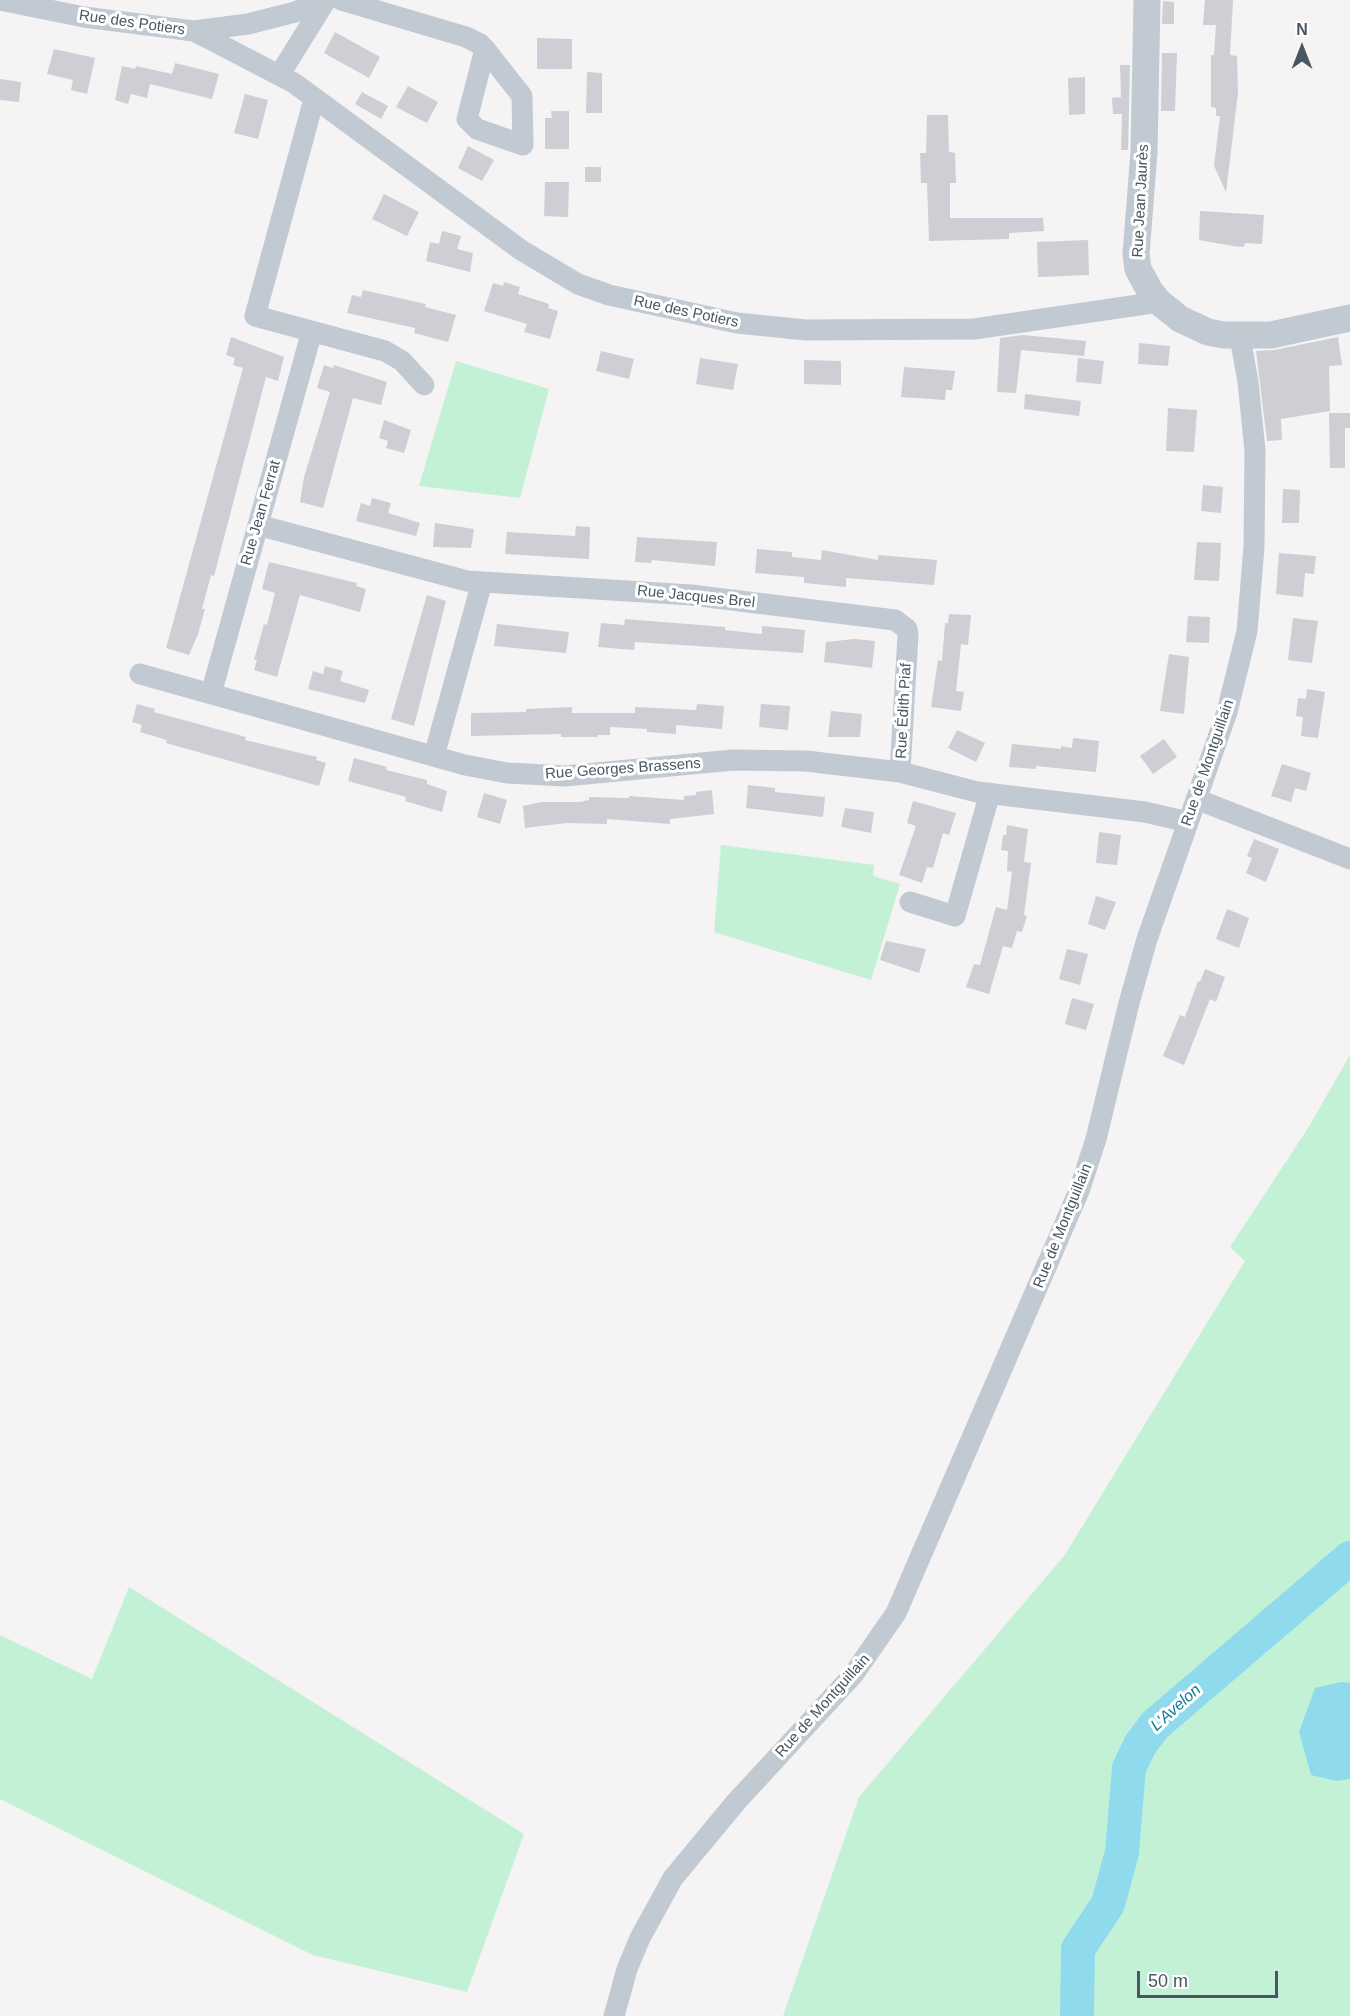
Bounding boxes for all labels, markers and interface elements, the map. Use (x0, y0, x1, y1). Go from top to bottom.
street label: Rue des Potiers (78, 7, 186, 39)
north arrow (1272, 18, 1332, 78)
text: N (1296, 21, 1308, 38)
street label: Rue Jean Jaurès (1129, 144, 1153, 258)
street label: Rue des Potiers (632, 292, 740, 332)
street label: Rue Jean Ferrat (237, 458, 285, 568)
street label: Rue Jacques Brel (636, 582, 756, 612)
street label: Rue Édith Piaf (893, 663, 915, 759)
street label: Rue de Montguillain (1178, 697, 1238, 829)
street label: Rue Georges Brassens (545, 755, 701, 783)
street label: Rue de Montguillain (1030, 1161, 1096, 1291)
street label: Rue de Montguillain (772, 1651, 874, 1761)
water label: L'Avelon (1147, 1681, 1205, 1735)
scale bar (1140, 1959, 1281, 1997)
text: 50 m (1148, 1971, 1188, 1991)

